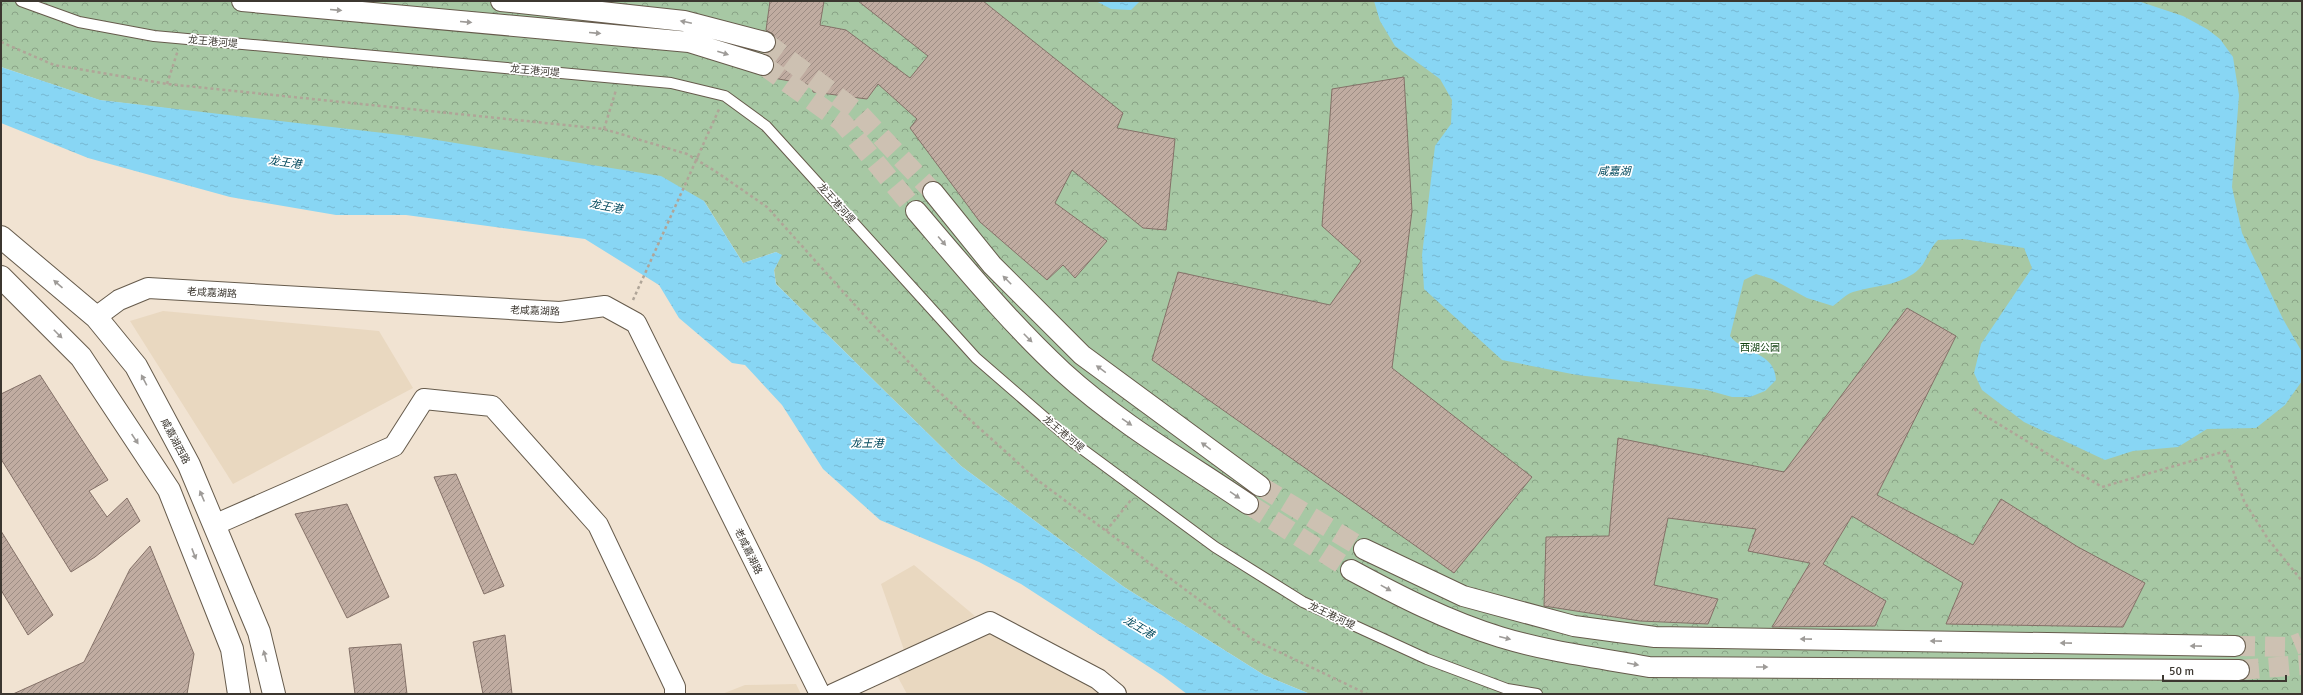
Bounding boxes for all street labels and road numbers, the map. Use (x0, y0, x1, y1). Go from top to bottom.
street label: 龙王港河堤 (187, 34, 238, 50)
street label: 龙王港河堤 (509, 63, 560, 79)
street label: 龙王港河堤 (815, 181, 857, 226)
street label: 老咸嘉湖路 (187, 286, 237, 300)
street label: 老咸嘉湖路 (510, 304, 560, 318)
street label: 龙王港河堤 (1040, 413, 1086, 454)
street label: 咸嘉湖西路 (158, 417, 192, 466)
street label: 老咸嘉湖路 (732, 526, 764, 577)
street label: 龙王港河堤 (1306, 600, 1357, 632)

